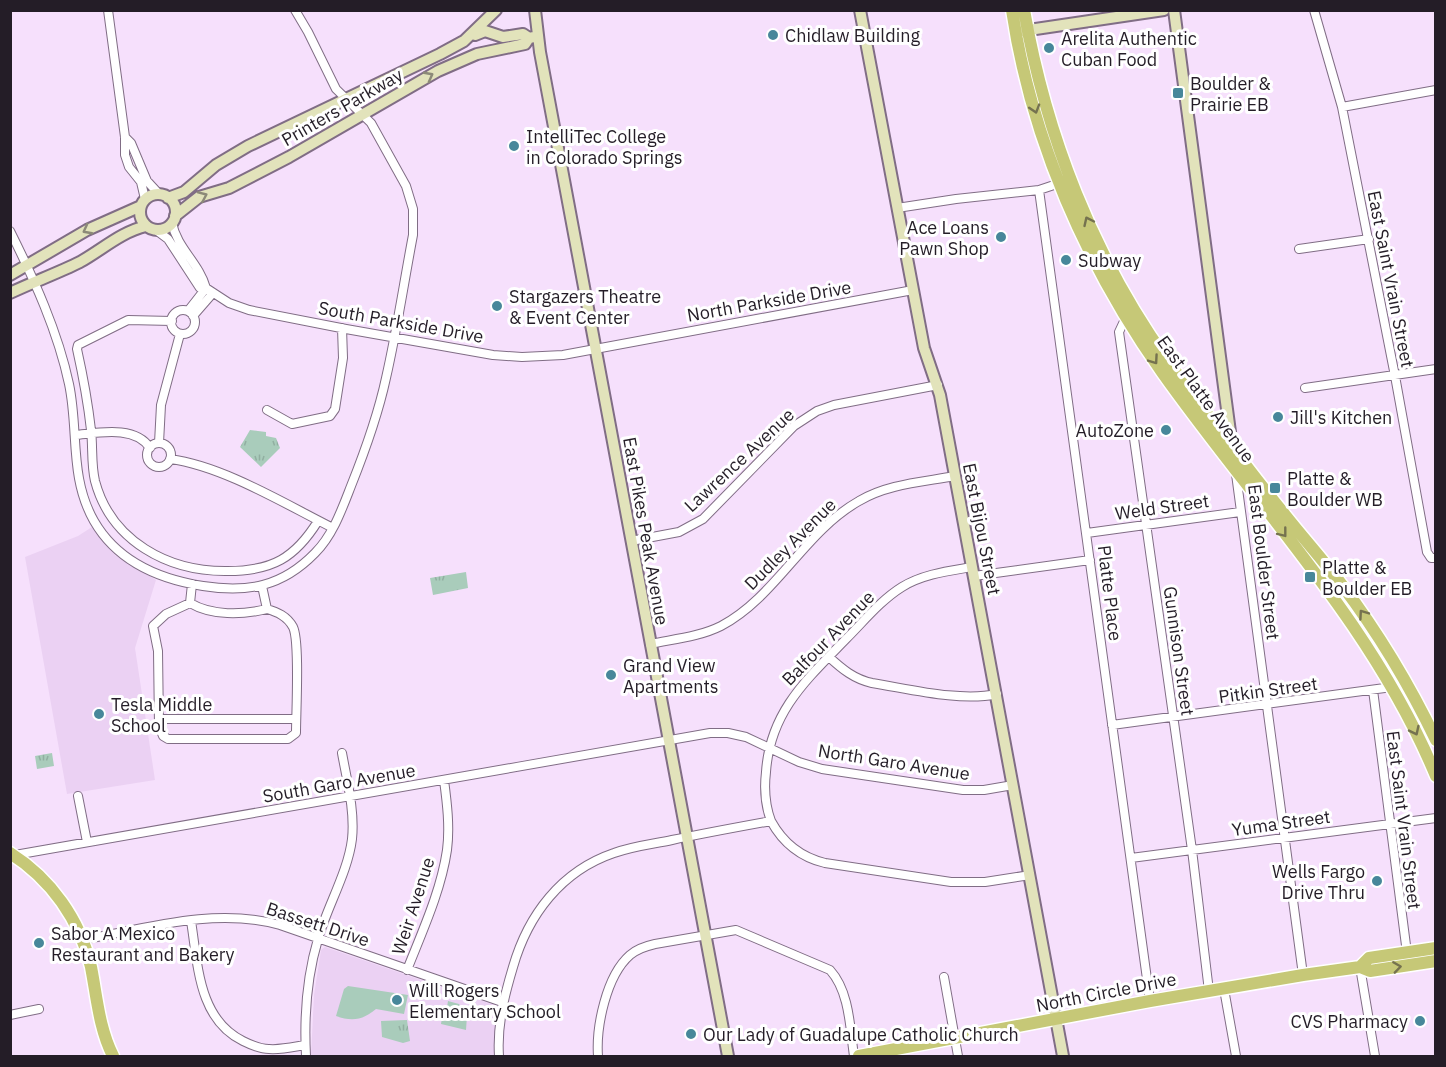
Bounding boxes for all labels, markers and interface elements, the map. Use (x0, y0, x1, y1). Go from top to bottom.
place label: Chidlaw Building (785, 24, 920, 47)
place label: Arelita Authentic Cuban Food (1061, 27, 1197, 71)
marker: Chidlaw Building (766, 28, 780, 42)
marker: Arelita Authentic Cuban Food (1042, 41, 1056, 55)
street label: Printers Parkway (277, 63, 407, 151)
one-way arrow (423, 72, 434, 83)
place label: Boulder & Prairie EB (1190, 72, 1271, 116)
marker: Boulder & Prairie EB (1171, 86, 1185, 100)
one-way arrow (1028, 103, 1040, 114)
place label: IntelliTec College in Colorado Springs (526, 125, 683, 169)
marker: IntelliTec College in Colorado Springs (507, 139, 521, 153)
street label: East Saint Vrain Street (1363, 189, 1419, 369)
one-way arrow (197, 192, 208, 204)
place label: Ace Loans Pawn Shop (899, 216, 989, 260)
one-way arrow (1083, 217, 1095, 228)
one-way arrow (83, 223, 94, 234)
marker: Ace Loans Pawn Shop (994, 230, 1008, 244)
place label: Subway (1078, 249, 1141, 272)
marker: Subway (1059, 253, 1073, 267)
street label: North Parkside Drive (685, 275, 853, 327)
place label: Stargazers Theatre & Event Center (509, 285, 661, 329)
street label: South Parkside Drive (317, 296, 486, 348)
marker: Stargazers Theatre & Event Center (490, 299, 504, 313)
street label: East Platte Avenue (1152, 331, 1260, 467)
one-way arrow (1147, 353, 1158, 364)
street label: Lawrence Avenue (679, 403, 799, 517)
place label: Jill's Kitchen (1290, 406, 1392, 429)
marker: Jill's Kitchen (1271, 410, 1285, 424)
place label: AutoZone (1075, 419, 1154, 442)
marker: AutoZone (1159, 423, 1173, 437)
street label: East Pikes Peak Avenue (618, 435, 674, 627)
street label: East Bijou Street (958, 461, 1006, 597)
place label: Platte & Boulder WB (1287, 467, 1383, 511)
marker: Platte & Boulder WB (1268, 481, 1282, 495)
street label: East Boulder Street (1243, 483, 1285, 641)
street label: Weld Street (1114, 489, 1210, 525)
street label: Dudley Avenue (739, 493, 841, 595)
one-way arrow (1276, 526, 1287, 537)
street label: Platte Place (1093, 544, 1127, 642)
place label: Platte & Boulder EB (1322, 556, 1412, 600)
marker: Platte & Boulder EB (1303, 570, 1317, 584)
street label: Gunnison Street (1159, 585, 1199, 717)
street label: Balfour Avenue (777, 586, 879, 690)
one-way arrow (1358, 610, 1370, 620)
place label: Grand View Apartments (623, 654, 719, 698)
marker: Grand View Apartments (604, 668, 618, 682)
street label: Pitkin Street (1217, 672, 1319, 708)
place label: Tesla Middle School (111, 693, 212, 737)
marker: Tesla Middle School (92, 707, 106, 721)
one-way arrow (1408, 724, 1419, 735)
street label: East Saint Vrain Street (1382, 729, 1426, 911)
street label: North Garo Avenue (816, 739, 972, 785)
street label: South Garo Avenue (261, 758, 417, 808)
street label: Yuma Street (1230, 805, 1332, 841)
street label: Weir Avenue (386, 854, 440, 958)
place label: Wells Fargo Drive Thru (1272, 860, 1365, 904)
marker: Wells Fargo Drive Thru (1370, 874, 1384, 888)
street label: Bassett Drive (263, 897, 373, 952)
place label: Sabor A Mexico Restaurant and Bakery (51, 922, 235, 966)
marker: Sabor A Mexico Restaurant and Bakery (32, 936, 46, 950)
one-way arrow (1393, 961, 1402, 973)
street label: North Circle Drive (1034, 967, 1178, 1017)
place label: Will Rogers Elementary School (409, 979, 561, 1023)
marker: Will Rogers Elementary School (390, 993, 404, 1007)
place label: CVS Pharmacy (1291, 1010, 1408, 1033)
marker: CVS Pharmacy (1413, 1014, 1427, 1028)
place label: Our Lady of Guadalupe Catholic Church (703, 1023, 1019, 1046)
marker: Our Lady of Guadalupe Catholic Church (684, 1027, 698, 1041)

